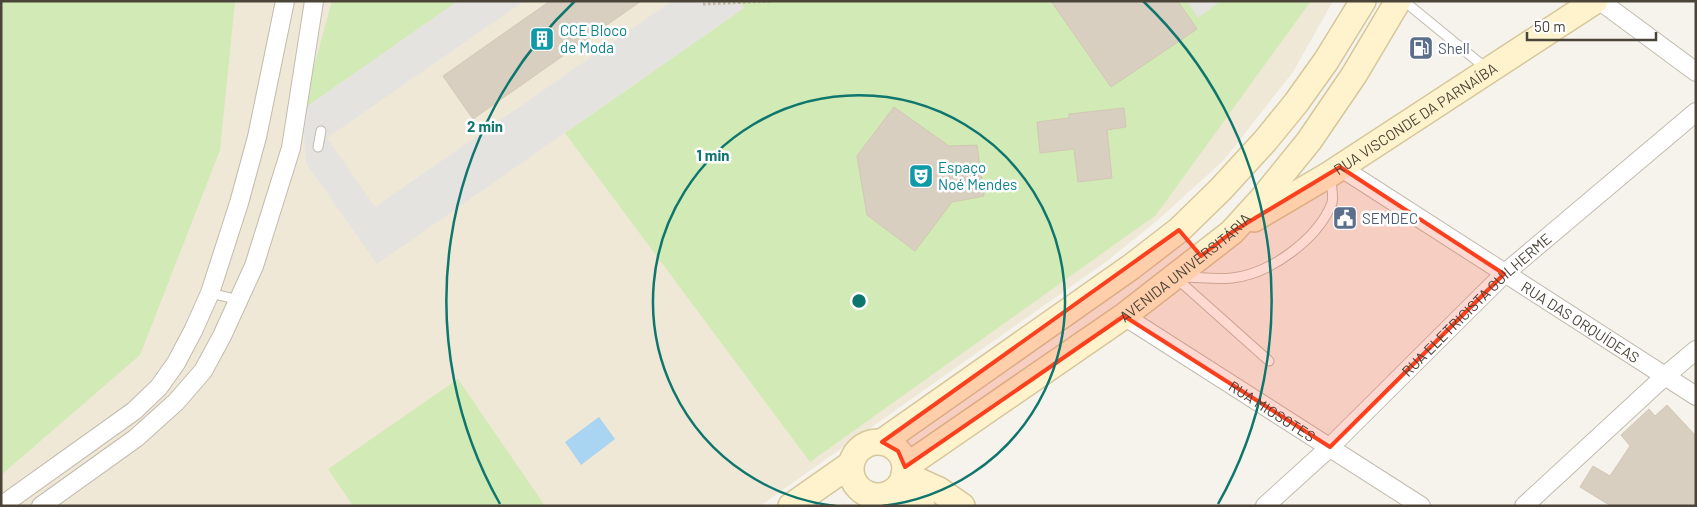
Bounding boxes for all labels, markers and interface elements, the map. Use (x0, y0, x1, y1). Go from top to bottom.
scale bar (1527, 10, 1656, 42)
text: 50 m (1534, 17, 1566, 35)
place label: CCE Bloco de Moda (560, 21, 627, 56)
building icon: CCE Bloco de Moda (529, 26, 555, 52)
fuel station icon: Shell (1408, 35, 1434, 61)
place label: Shell (1438, 39, 1470, 57)
street label: RUA VISCONDE DA PARNAÍBA (1330, 59, 1500, 178)
text: 2 min (467, 117, 503, 135)
text: 1 min (697, 146, 729, 164)
place label: Espaço Noé Mendes (938, 158, 1017, 193)
theatre icon: Espaço Noé Mendes (908, 163, 934, 189)
public building icon: SEMDEC (1332, 205, 1358, 231)
street label: AVENIDA UNIVERSITÁRIA (1115, 209, 1254, 325)
place label: SEMDEC (1362, 209, 1418, 227)
street label: RUA ELETRICISTA GUILHERME (1398, 229, 1555, 380)
street label: RUA DAS ORQUÍDEAS (1518, 277, 1643, 366)
centre of rings (850, 292, 868, 310)
street label: RUA MIOSOTES (1226, 377, 1319, 445)

